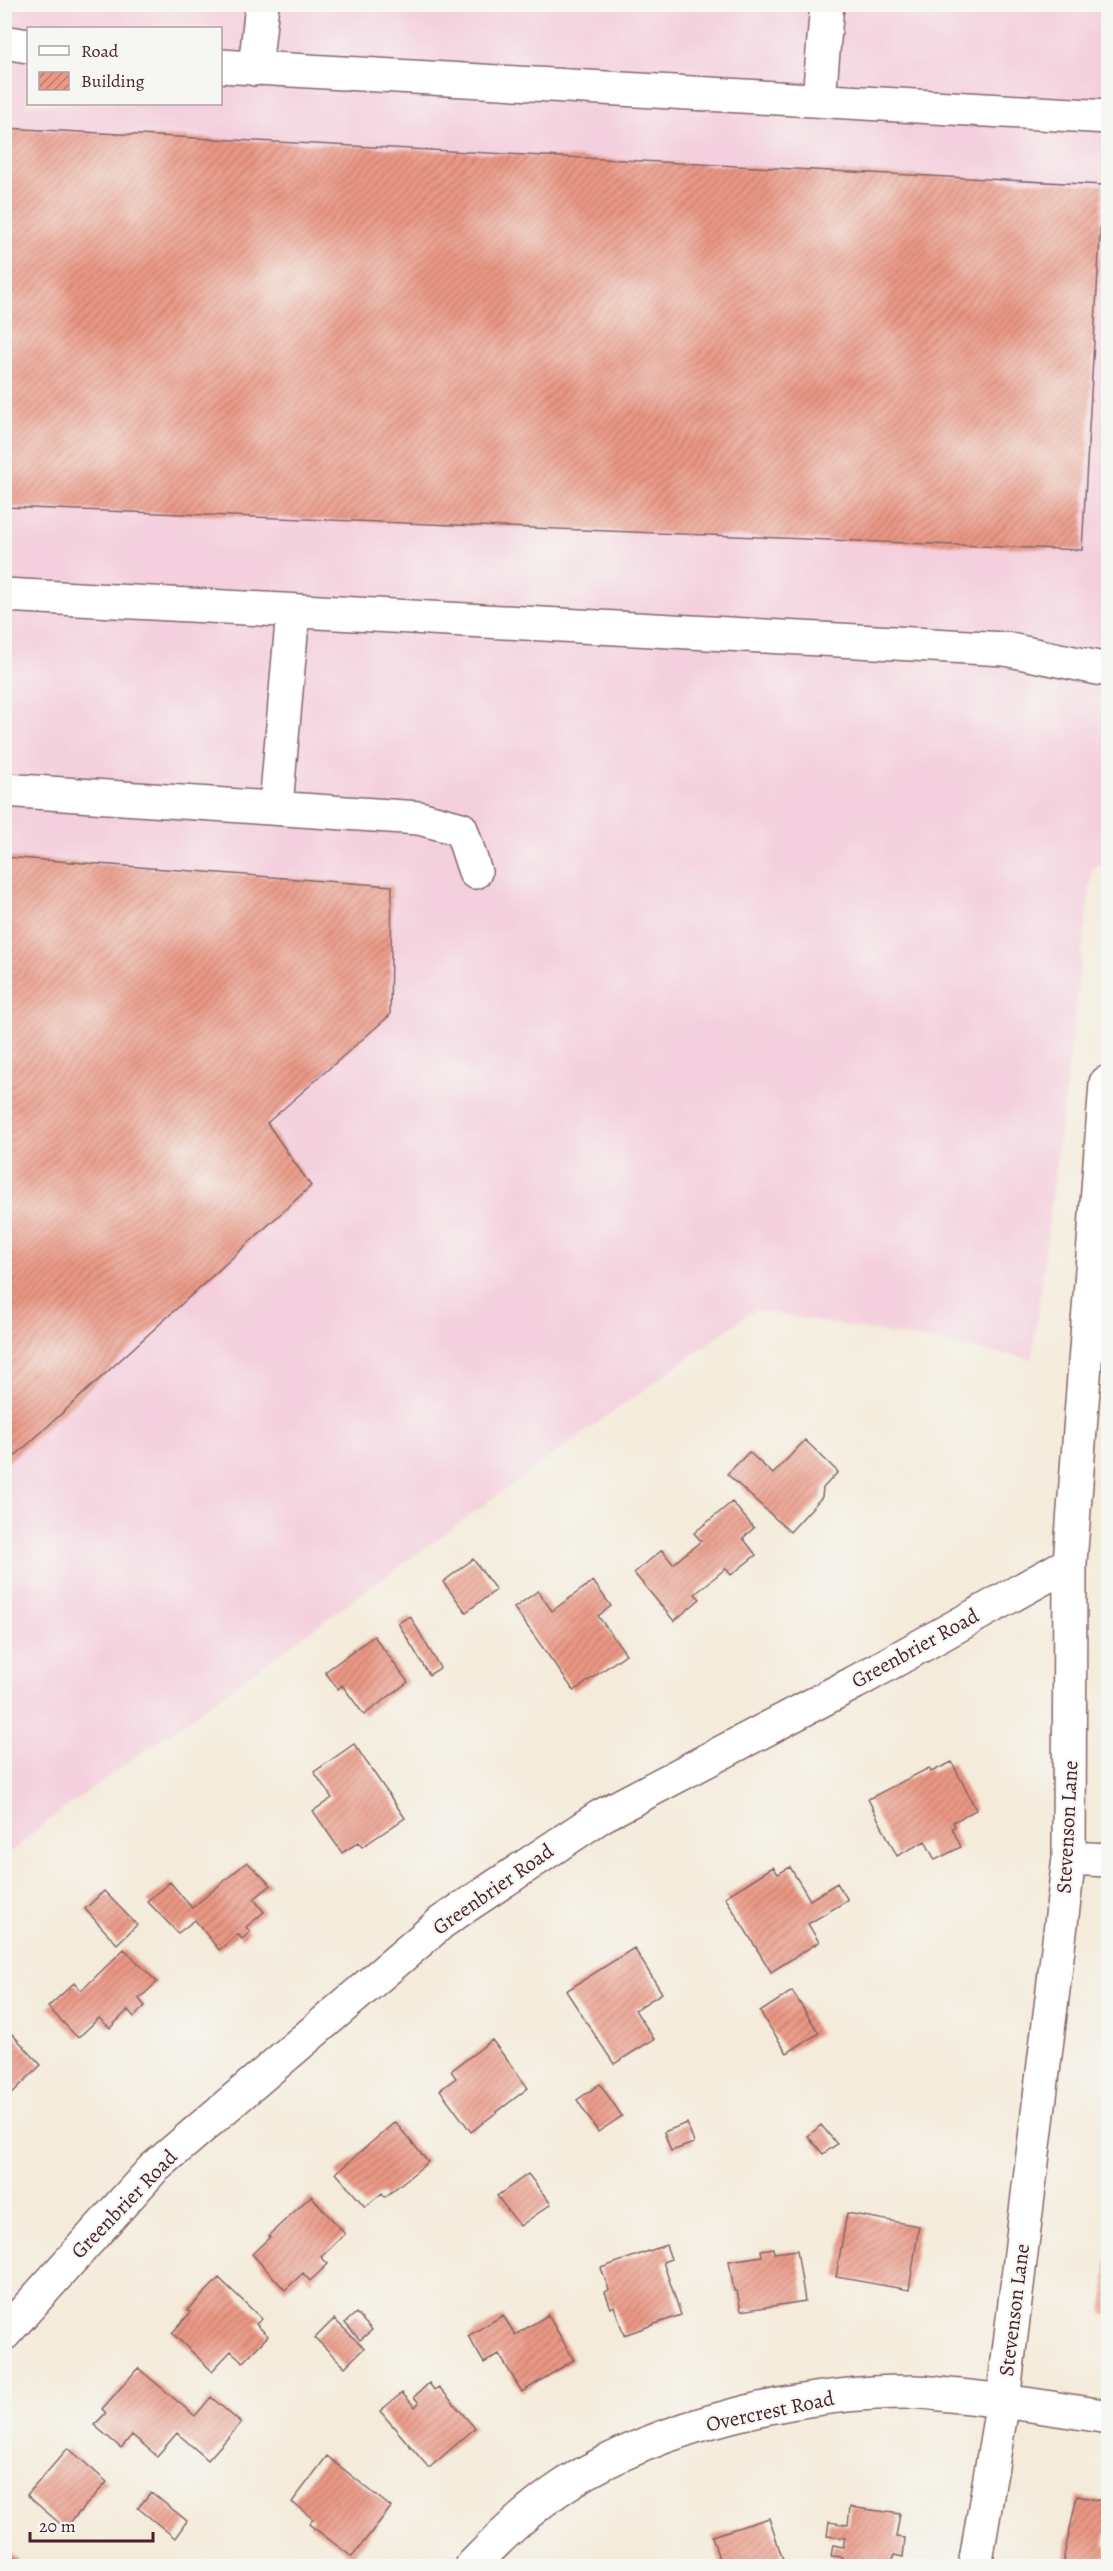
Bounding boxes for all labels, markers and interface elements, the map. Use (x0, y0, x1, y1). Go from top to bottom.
legend (27, 27, 222, 105)
text: Road (81, 39, 119, 63)
text: Building (81, 69, 145, 93)
street label: Greenbrier Road (846, 1601, 984, 1695)
street label: Stevenson Lane (1050, 1760, 1084, 1894)
street label: Greenbrier Road (427, 1836, 560, 1941)
street label: Greenbrier Road (65, 2143, 184, 2265)
street label: Stevenson Lane (992, 2242, 1036, 2378)
street label: Overcrest Road (703, 2384, 837, 2438)
scale bar (30, 2505, 153, 2543)
text: 20 m (39, 2514, 76, 2538)

